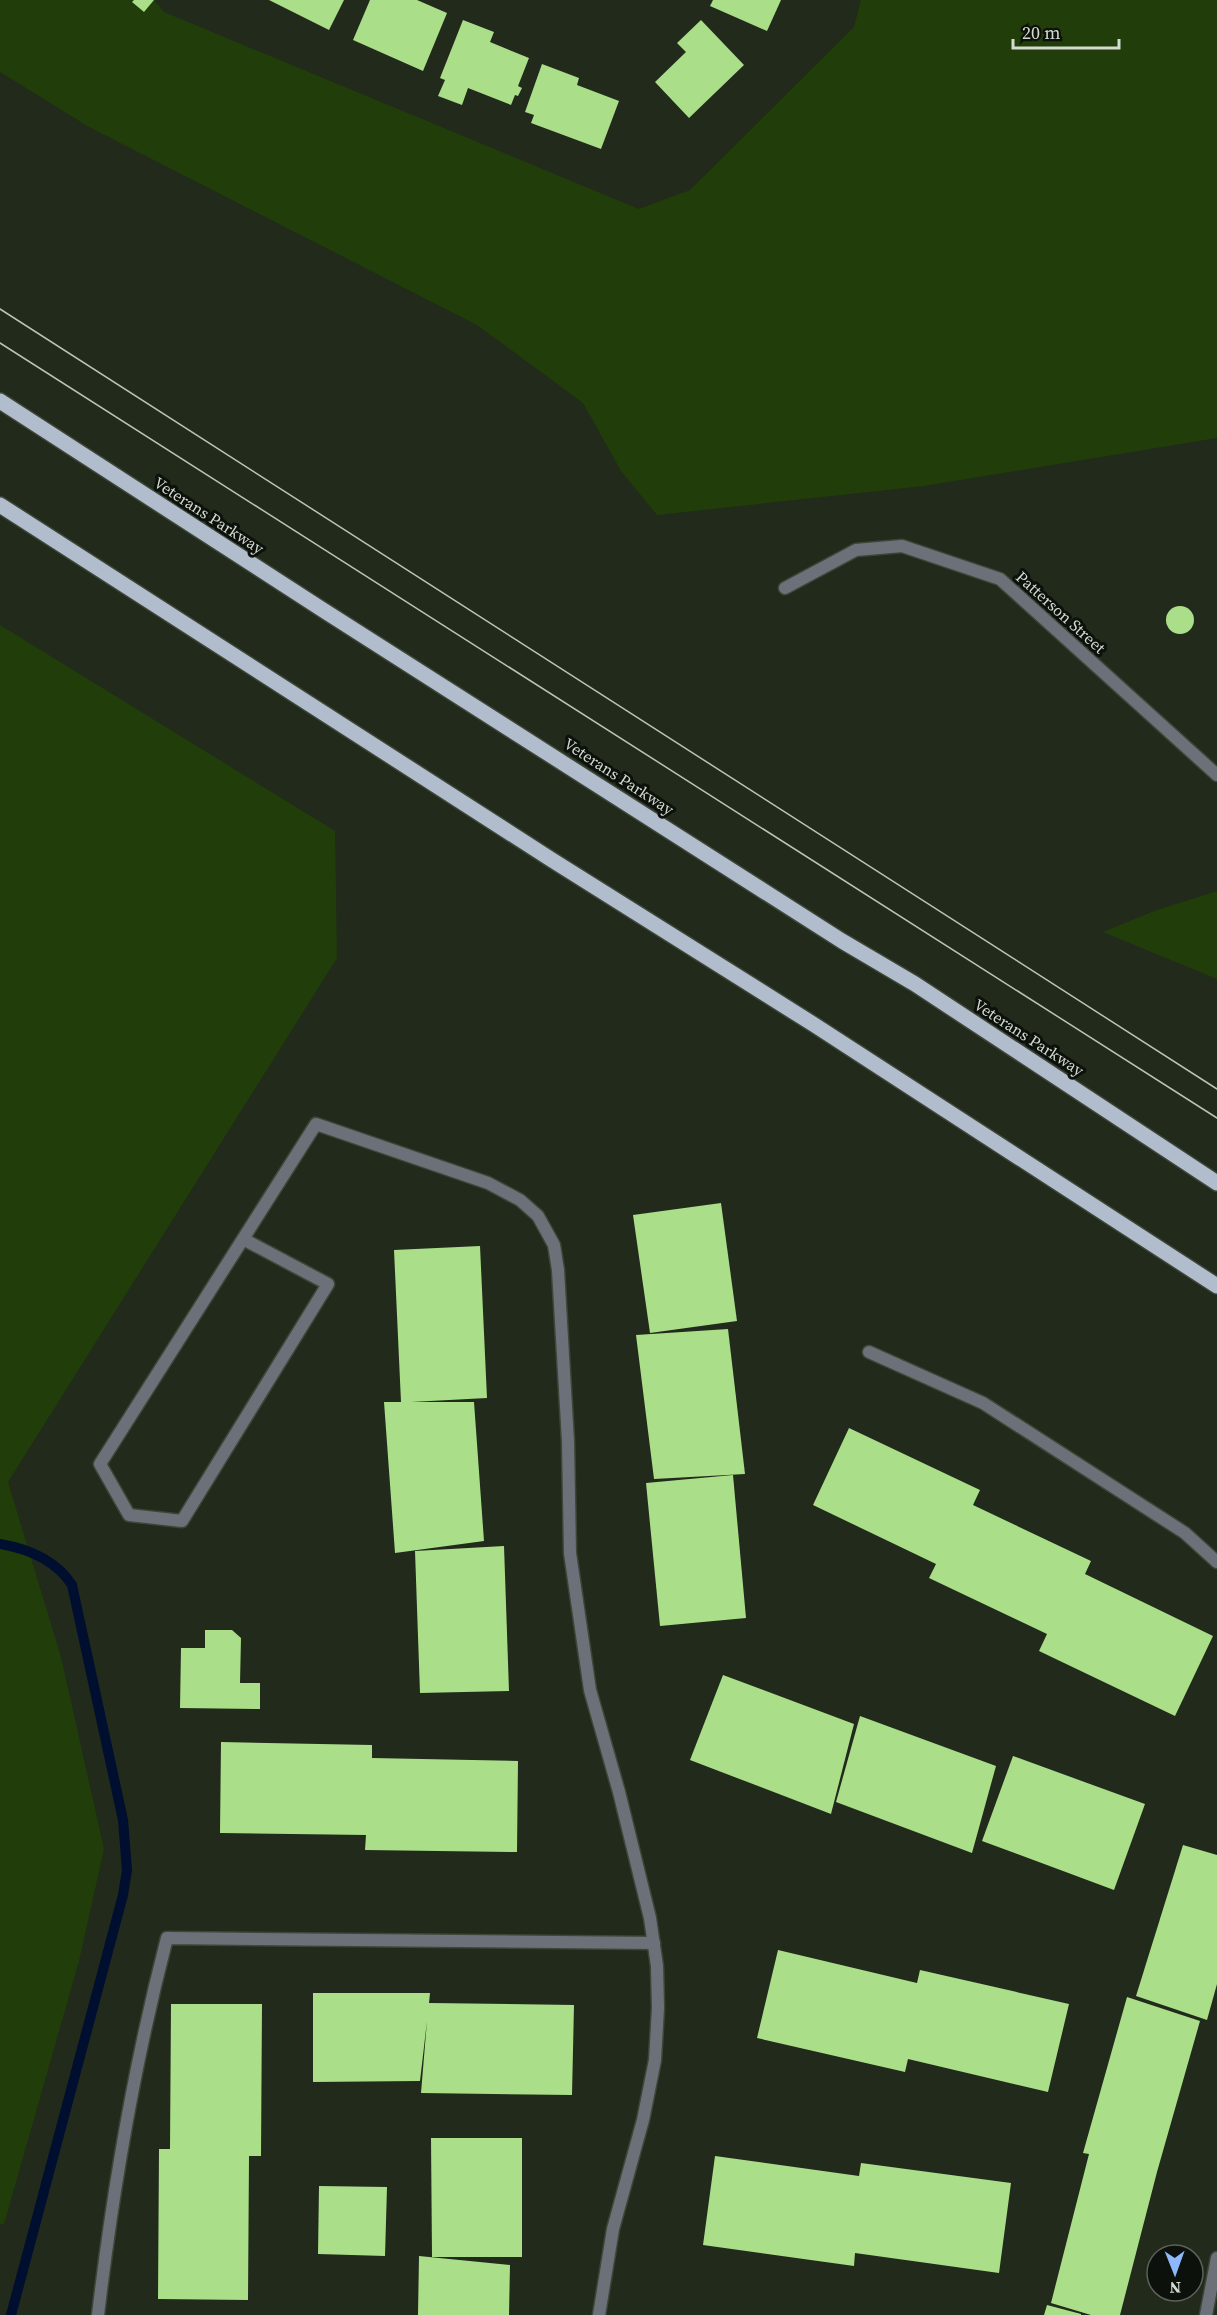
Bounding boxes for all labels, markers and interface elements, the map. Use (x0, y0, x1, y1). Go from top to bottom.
scale bar (1013, 12, 1120, 50)
text: 20 m (1022, 20, 1060, 45)
street label: Veterans Parkway (150, 471, 269, 559)
street label: Patterson Street (1012, 566, 1111, 659)
street label: Veterans Parkway (560, 732, 679, 820)
street label: Veterans Parkway (970, 993, 1089, 1081)
north arrow (1145, 2243, 1205, 2303)
text: N (1169, 2277, 1181, 2299)

